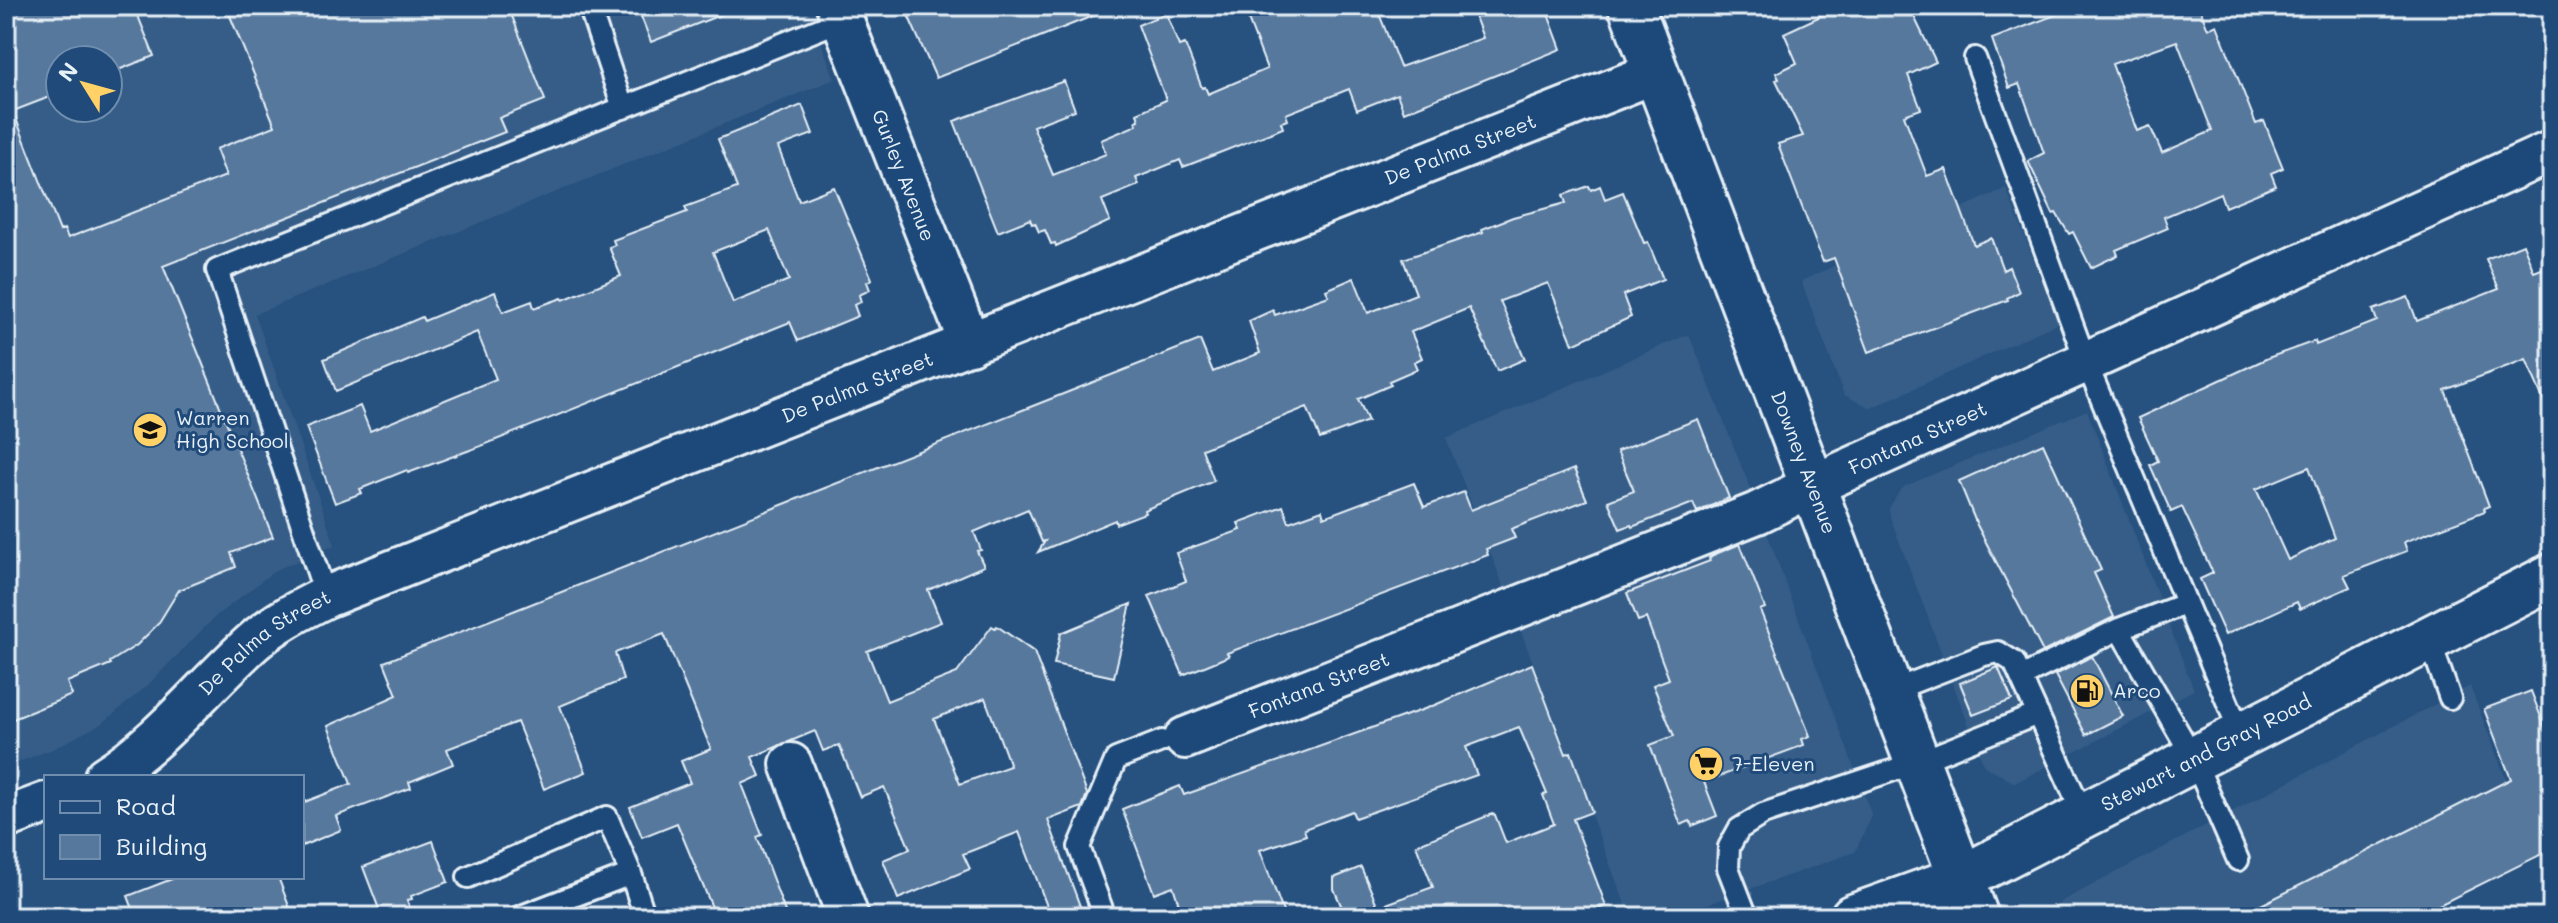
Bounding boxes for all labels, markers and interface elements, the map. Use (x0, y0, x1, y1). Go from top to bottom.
north arrow (44, 44, 124, 124)
text: N (51, 56, 84, 87)
street label: Gurley Avenue (867, 105, 942, 245)
street label: De Palma Street (1380, 107, 1539, 190)
street label: De Palma Street (778, 345, 937, 428)
street label: Downey Avenue (1766, 387, 1844, 537)
street label: Fontana Street (1844, 395, 1991, 480)
place label: Warren High School (176, 404, 289, 453)
school or university icon: Warren High School (131, 411, 169, 449)
street label: De Palma Street (192, 583, 335, 700)
street label: Fontana Street (1244, 645, 1393, 724)
fuel station icon: Arco (2068, 672, 2106, 710)
place label: Arco (2113, 677, 2161, 703)
street label: Stewart and Gray Road (2096, 688, 2315, 817)
supermarket icon: 7-Eleven (1687, 745, 1725, 783)
place label: 7-Eleven (1732, 750, 1814, 776)
legend (44, 775, 304, 879)
text: Road (116, 790, 176, 821)
text: Building (116, 830, 207, 861)

